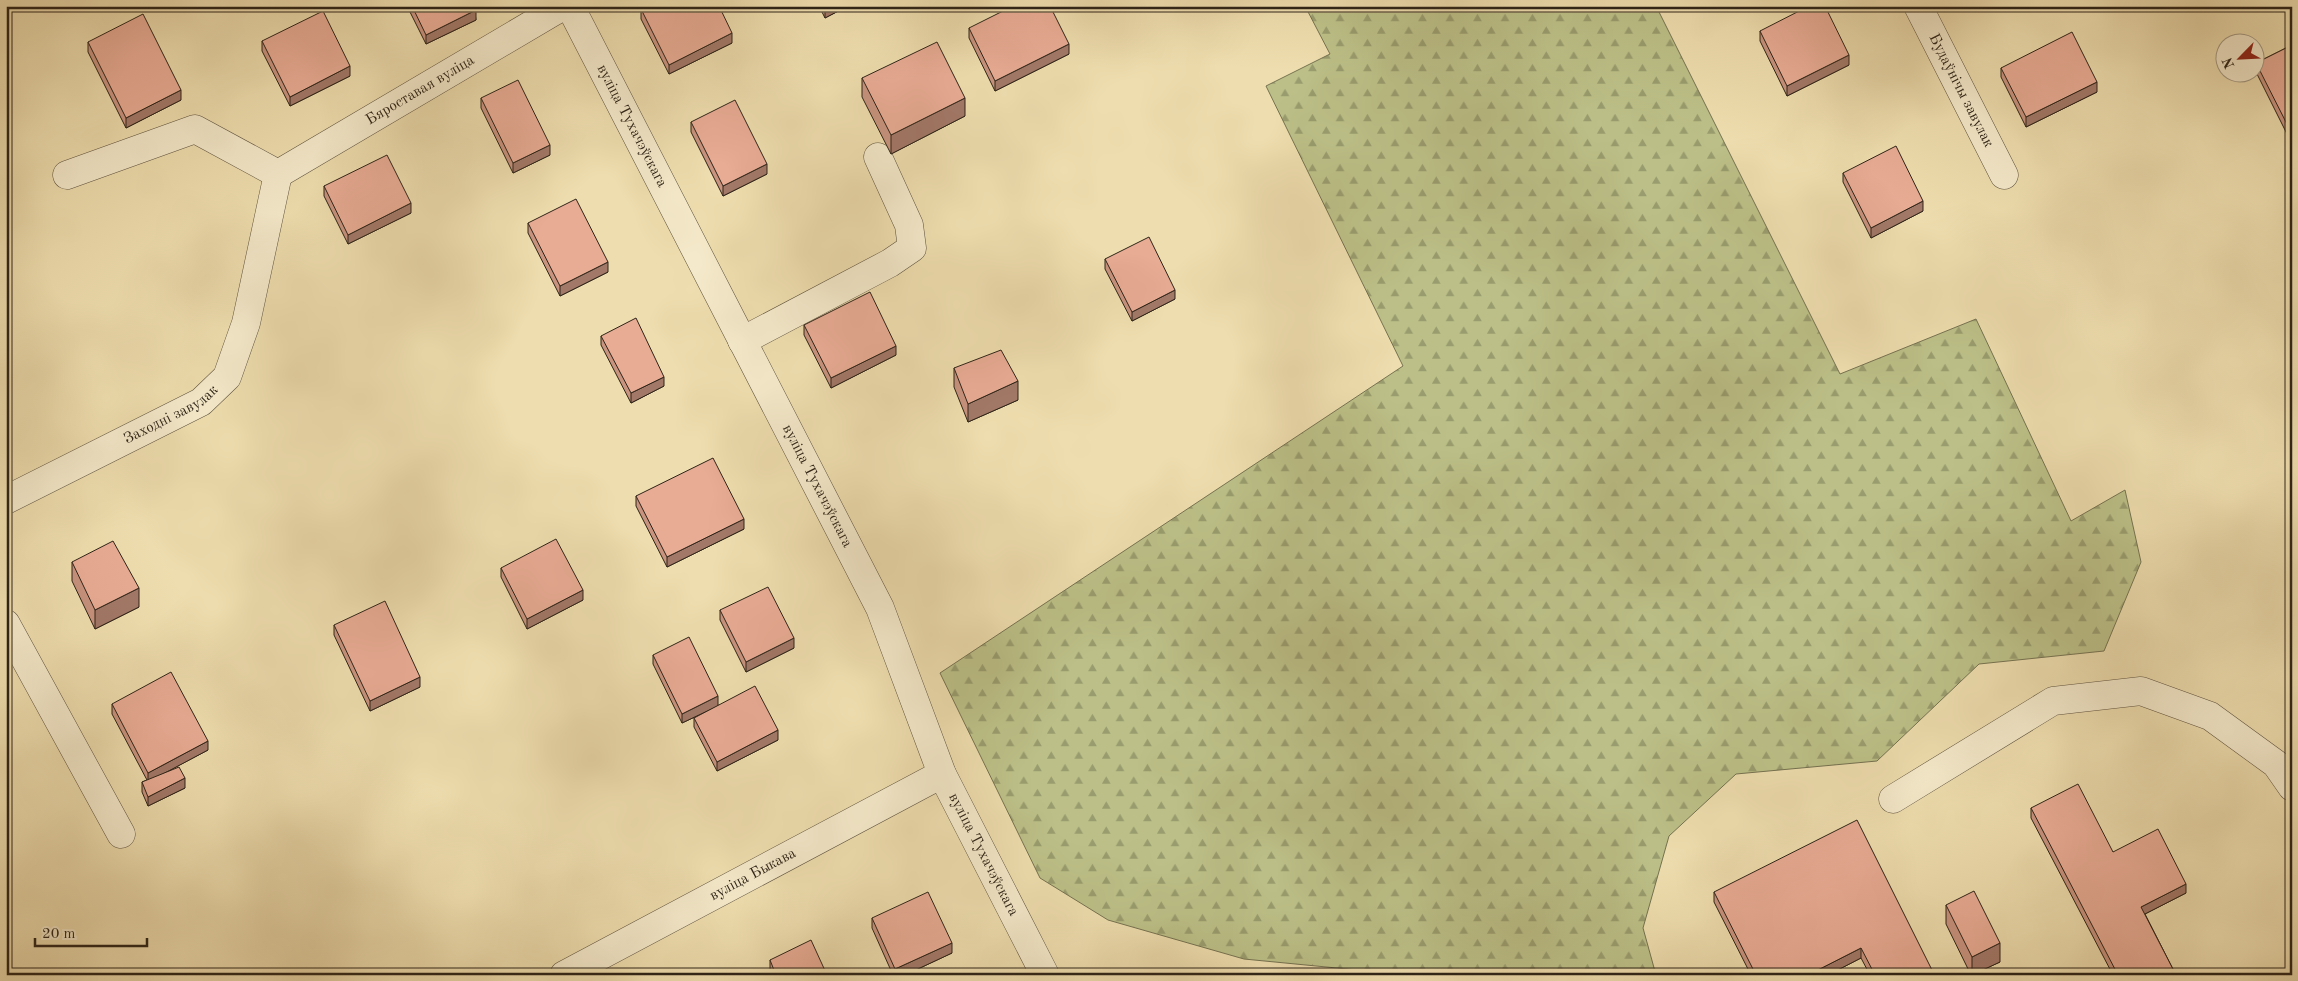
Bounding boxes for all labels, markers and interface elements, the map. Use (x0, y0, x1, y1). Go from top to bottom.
street label: Будаўнічы завулак (1926, 31, 1996, 150)
north arrow (2216, 32, 2266, 82)
street label: Бяроставая вуліца (363, 52, 477, 128)
text: N (2220, 55, 2238, 71)
street label: вуліца Тухачэўскага (594, 62, 670, 190)
street label: Заходні завулак (122, 382, 221, 447)
street label: вуліца Тухачэўскага (779, 422, 855, 550)
street label: вуліца Тухачэўскага (946, 791, 1021, 919)
street label: вуліца Быкава (707, 845, 799, 903)
scale bar (35, 916, 148, 948)
text: 20 m (42, 927, 76, 942)

